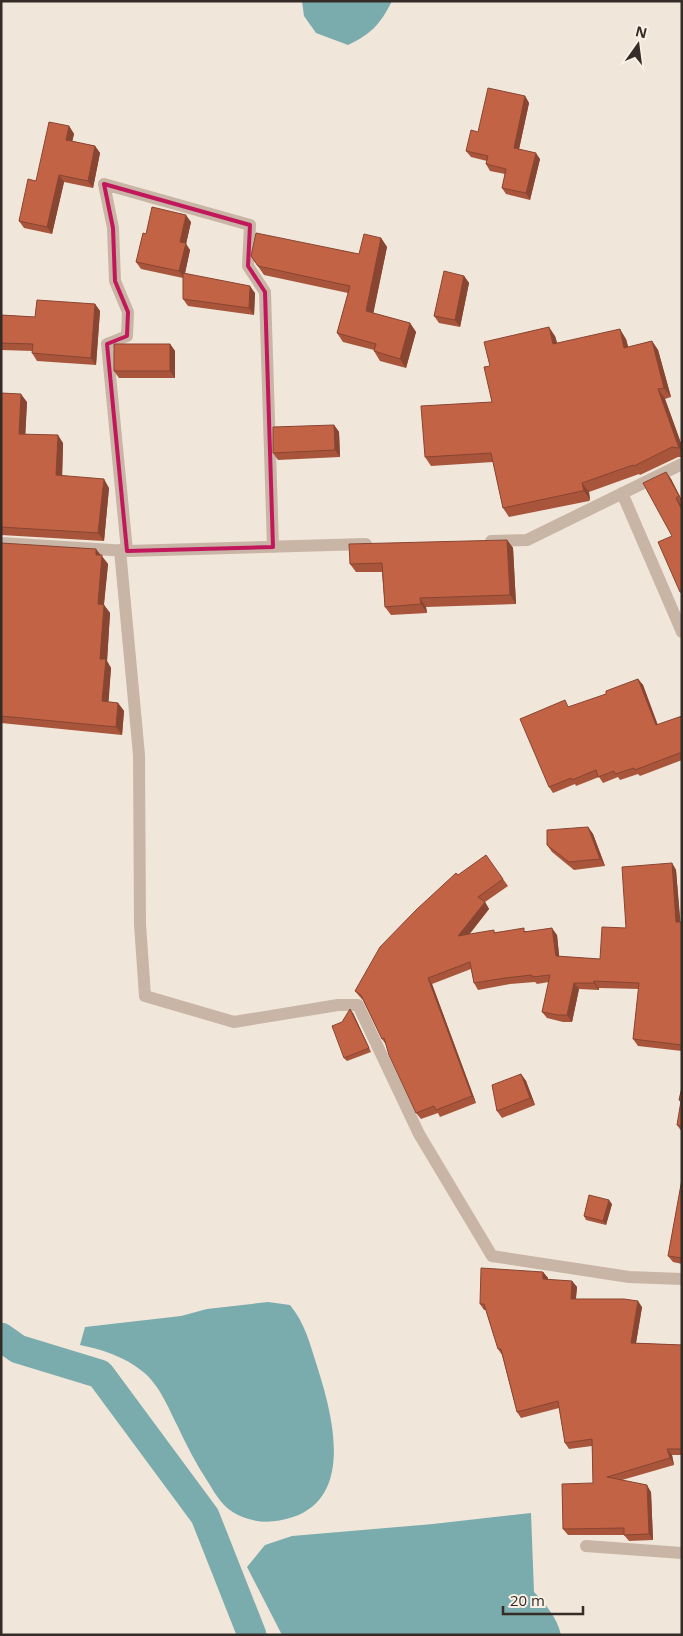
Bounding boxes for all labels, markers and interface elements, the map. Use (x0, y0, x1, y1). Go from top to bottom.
north arrow (613, 20, 663, 70)
text: N (633, 21, 649, 42)
scale bar (503, 1584, 583, 1616)
text: 20 m (510, 1590, 545, 1610)

